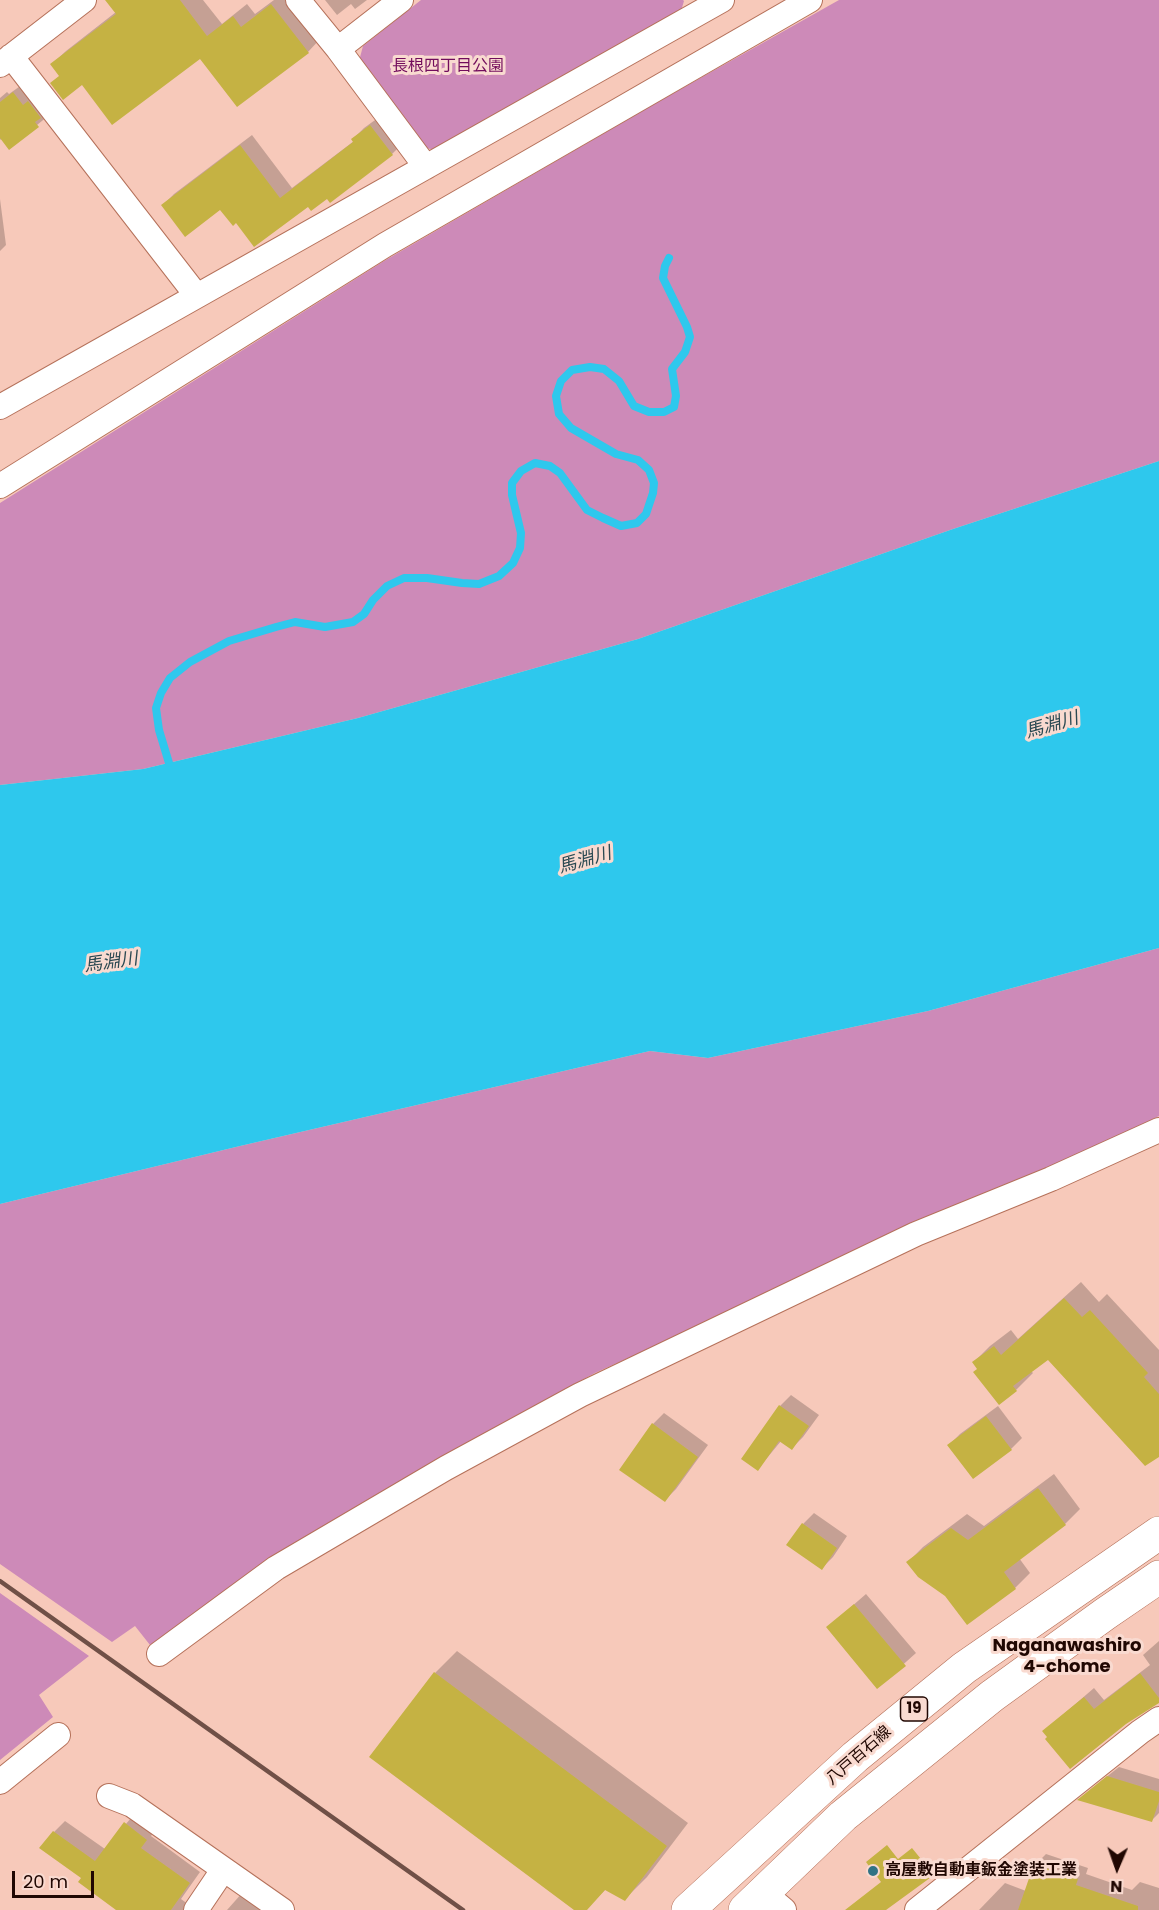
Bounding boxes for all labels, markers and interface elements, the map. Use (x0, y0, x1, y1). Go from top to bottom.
park label: 長根四丁目公園 (392, 57, 504, 77)
water label: 馬淵川 (1023, 708, 1081, 744)
water label: 馬淵川 (556, 843, 614, 879)
water label: 馬淵川 (83, 949, 139, 977)
district label: Naganawashiro 4-chome (992, 1635, 1142, 1678)
road number: 19 (900, 1697, 928, 1721)
street label: 八戸百石線 (823, 1723, 895, 1789)
north arrow (1087, 1838, 1147, 1898)
scale bar (15, 1859, 98, 1897)
place label: 高屋敷自動車鈑金塗装工業 (885, 1861, 1077, 1881)
marker: 高屋敷自動車鈑金塗装工業 (866, 1864, 880, 1878)
text: 20 m (23, 1869, 68, 1894)
text: N (1110, 1875, 1123, 1898)

